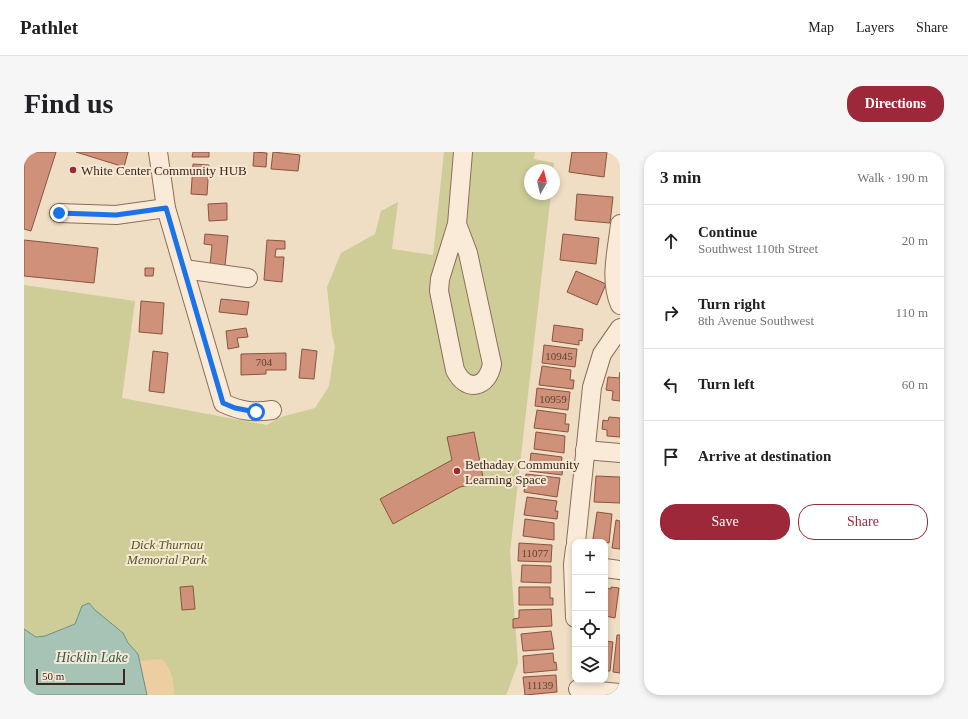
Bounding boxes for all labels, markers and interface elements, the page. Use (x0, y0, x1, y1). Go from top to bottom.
text: Pathlet (20, 17, 78, 38)
text: Map (808, 20, 834, 35)
text: Layers (856, 20, 894, 35)
text: Share (916, 20, 948, 35)
button: Directions (847, 86, 944, 122)
text: Find us (24, 88, 114, 119)
place label: White Center Community HUB (81, 163, 247, 178)
north arrow (524, 164, 560, 200)
marker: White Center Community HUB (68, 165, 78, 175)
text: 3 min (660, 168, 701, 187)
text: Walk · 190 m (857, 170, 928, 185)
route end (50, 204, 68, 222)
text: Continue (698, 224, 757, 240)
icon: ahead (660, 230, 682, 252)
text: 20 m (902, 233, 928, 248)
text: Southwest 110th Street (698, 241, 818, 256)
text: Turn right (698, 296, 765, 312)
icon: right (660, 302, 682, 324)
text: 110 m (896, 305, 928, 320)
text: 8th Avenue Southwest (698, 313, 814, 328)
house number: 10945 (545, 350, 573, 362)
house number: 704 (256, 356, 273, 368)
icon: left (660, 374, 682, 396)
text: Turn left (698, 376, 755, 392)
text: 60 m (902, 377, 928, 392)
house number: 10959 (539, 393, 567, 405)
route start (247, 403, 265, 421)
icon: arrive (660, 446, 682, 468)
text: Arrive at destination (698, 448, 831, 464)
place label: Bethaday Community Learning Space (465, 457, 580, 487)
marker: Bethaday Community Learning Space (452, 466, 462, 476)
button: Save (660, 504, 790, 540)
button: Share (798, 504, 928, 540)
park label: Dick Thurnau Memorial Park (126, 537, 207, 567)
map controls (572, 539, 608, 683)
button: + (572, 539, 608, 575)
house number: 11077 (521, 547, 549, 559)
button: − (572, 575, 608, 611)
button: locate (572, 611, 608, 647)
button: layers (572, 647, 608, 683)
water label: Hicklin Lake (55, 650, 128, 665)
scale bar (36, 667, 125, 686)
text: 50 m (42, 670, 64, 682)
house number: 11139 (527, 679, 554, 691)

